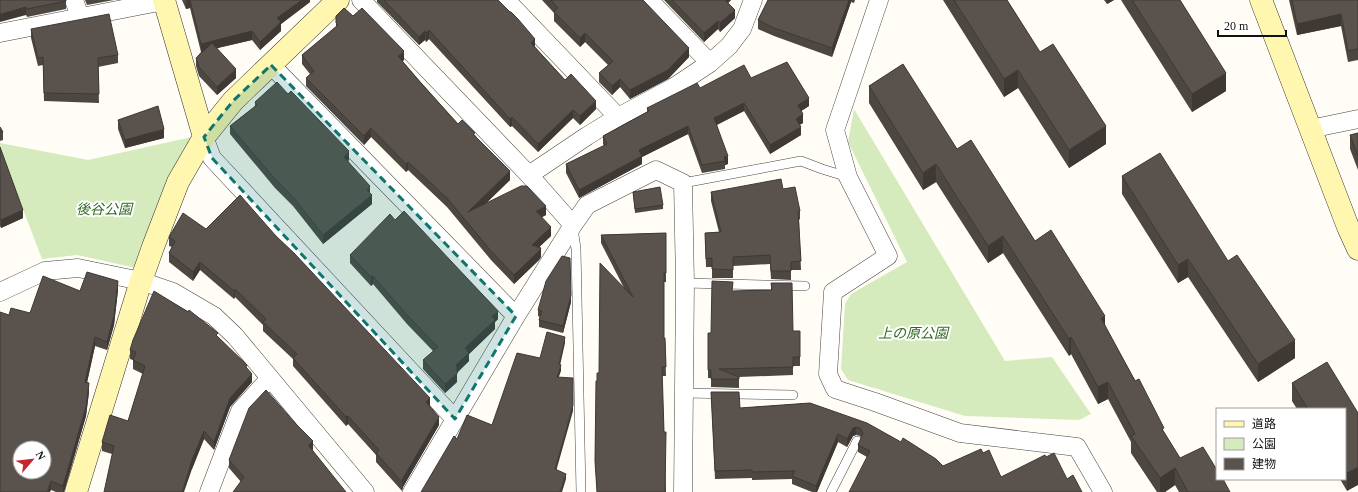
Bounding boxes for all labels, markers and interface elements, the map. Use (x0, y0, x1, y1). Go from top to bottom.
scale bar (1218, 12, 1286, 38)
text: 20 m (1224, 19, 1249, 33)
park label: 後谷公園 (76, 202, 134, 217)
park label: 上の原公園 (878, 326, 950, 341)
legend (1216, 408, 1346, 480)
text: 道路 (1252, 417, 1276, 431)
text: 公園 (1252, 437, 1276, 451)
north arrow (12, 440, 52, 480)
text: N (34, 449, 48, 462)
text: 建物 (1252, 457, 1276, 471)

